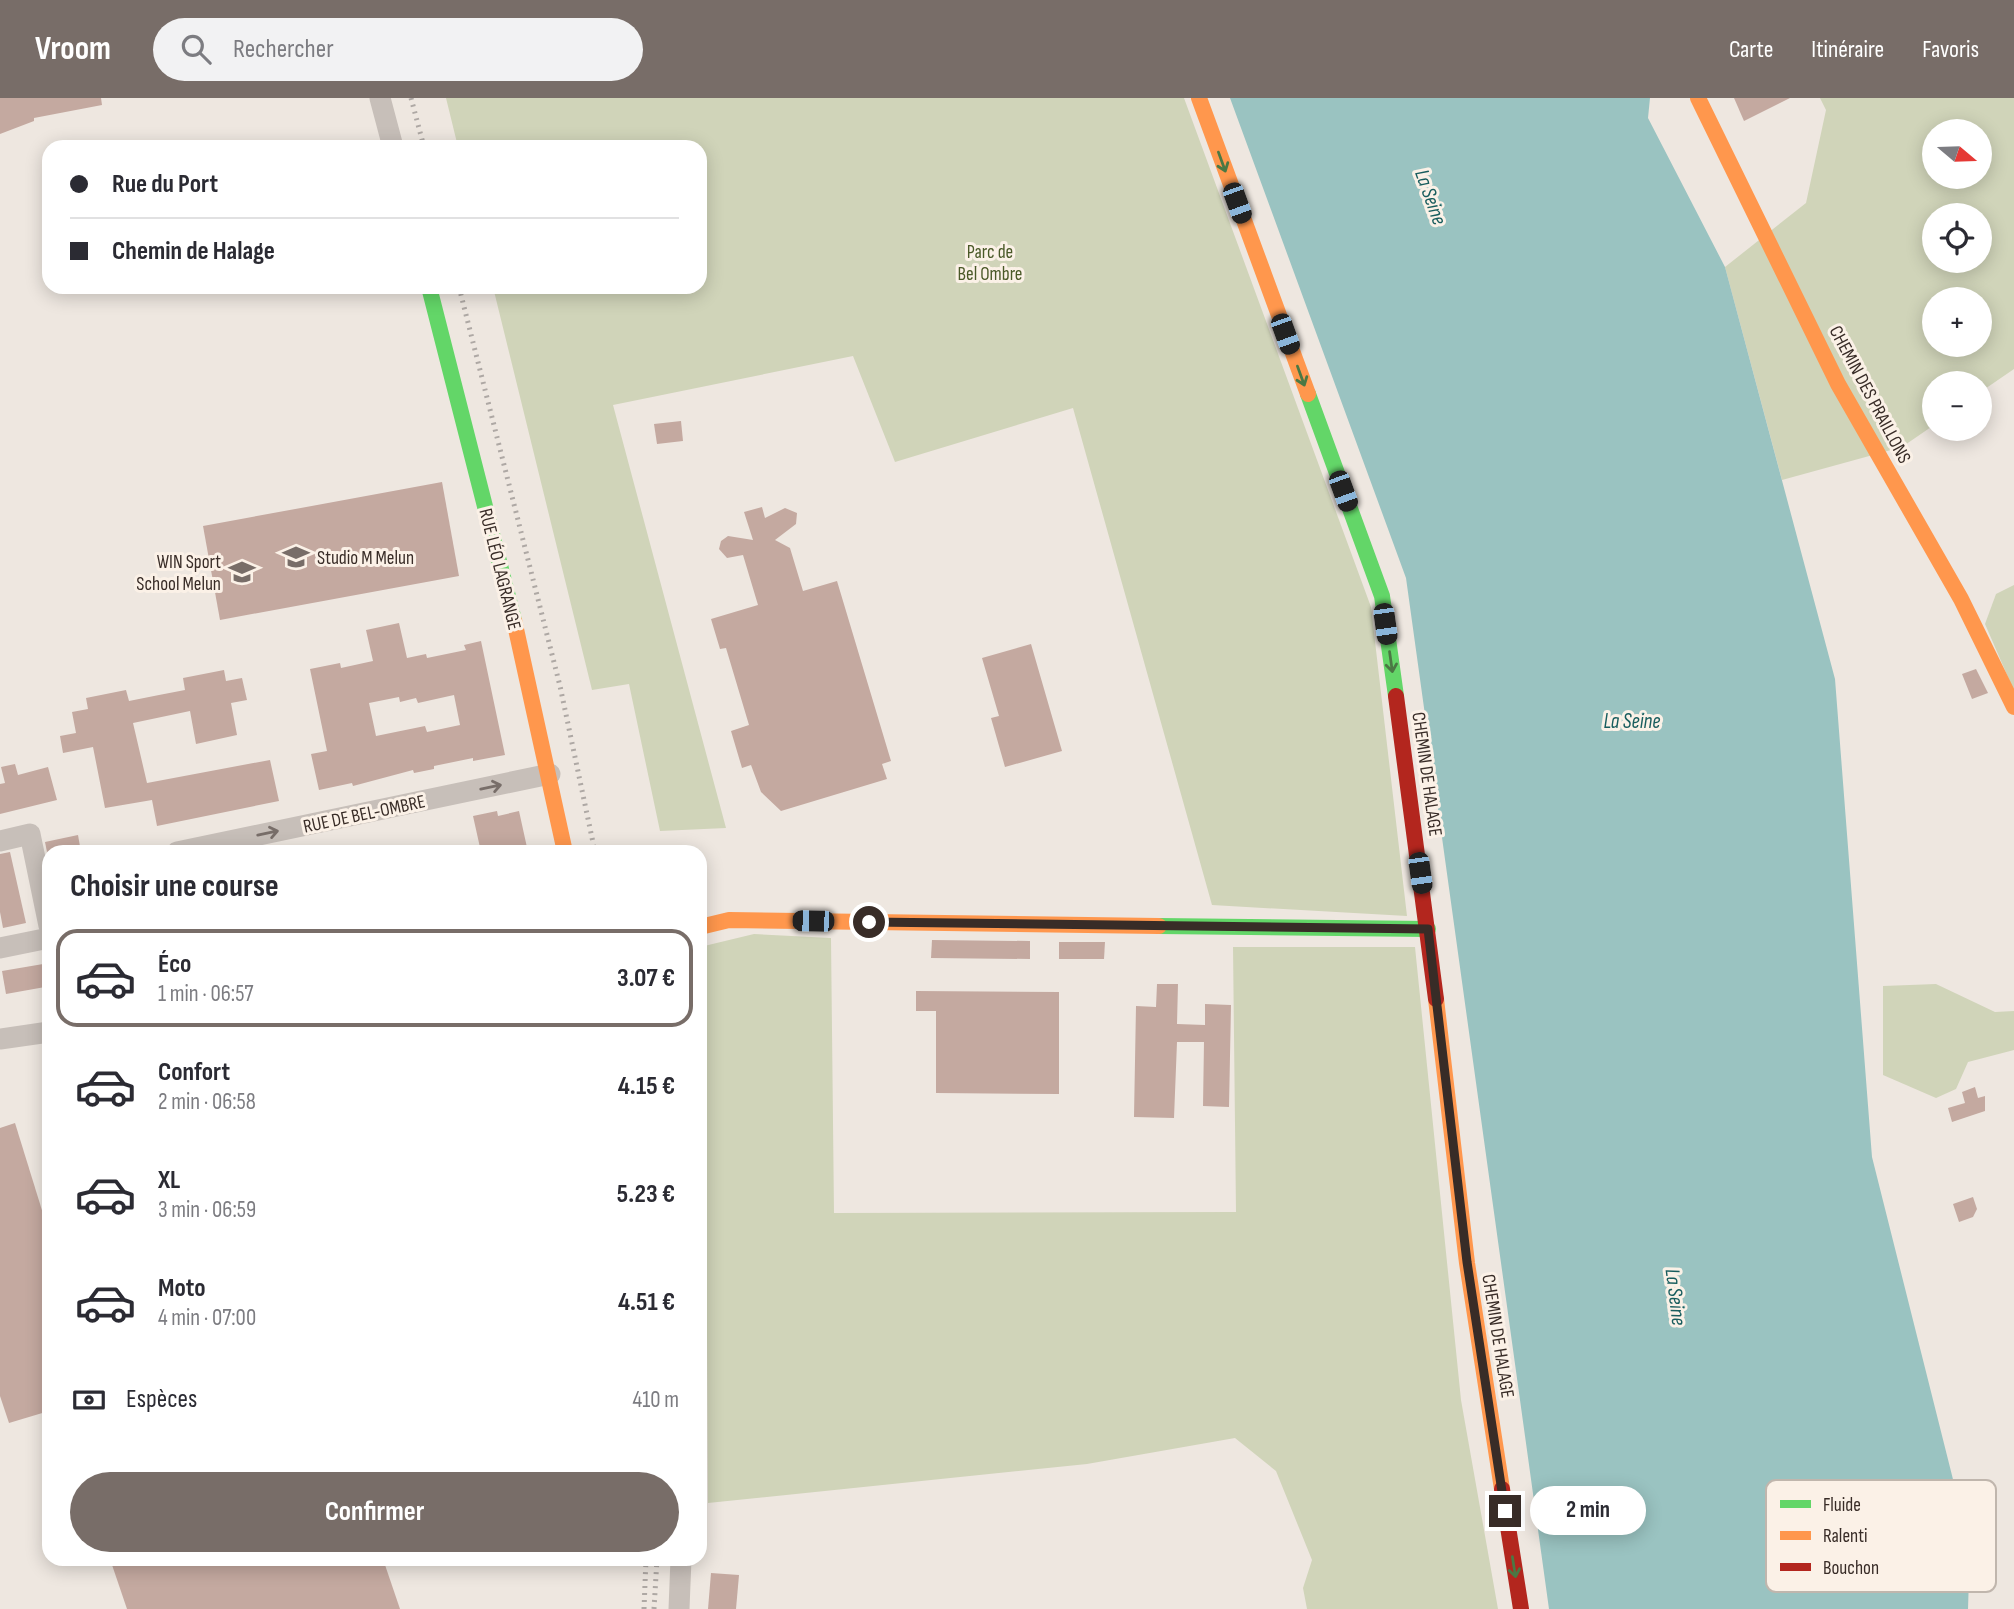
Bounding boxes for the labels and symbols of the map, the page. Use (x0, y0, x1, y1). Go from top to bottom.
north arrow (1922, 119, 1992, 189)
one-way arrow (1217, 151, 1229, 173)
water label: La Seine (1409, 166, 1452, 228)
car (1220, 180, 1255, 226)
park label: Parc de Bel Ombre (958, 241, 1022, 286)
car (1268, 311, 1303, 357)
street label: CHEMIN DES PRAILLONS (1824, 322, 1916, 467)
one-way arrow (1295, 364, 1308, 386)
car (1326, 468, 1361, 514)
street label: RUE LÉO LAGRANGE (473, 506, 526, 633)
school or university icon: Studio M Melun (281, 542, 311, 572)
place label: Studio M Melun (317, 547, 414, 570)
place label: WIN Sport School Melun (136, 551, 221, 596)
school or university icon: WIN Sport School Melun (227, 557, 257, 587)
car (1372, 602, 1399, 646)
one-way arrow (1384, 650, 1397, 672)
water label: La Seine (1604, 709, 1661, 734)
street label: CHEMIN DE HALAGE (1406, 711, 1447, 838)
one-way arrow (479, 779, 502, 793)
street label: RUE DE BEL-OMBRE (301, 790, 427, 839)
one-way arrow (256, 826, 279, 840)
car (1407, 851, 1434, 895)
route start (853, 906, 885, 938)
car (792, 910, 835, 932)
water label: La Seine (1660, 1267, 1691, 1327)
street label: CHEMIN DE HALAGE (1476, 1273, 1519, 1400)
legend (1766, 1480, 1996, 1592)
callout: 2 min (1530, 1486, 1645, 1536)
text: Fluide (1823, 1494, 1861, 1517)
route end (1489, 1495, 1521, 1527)
text: Ralenti (1823, 1525, 1868, 1548)
one-way arrow (1508, 1555, 1521, 1577)
text: Bouchon (1823, 1557, 1879, 1580)

